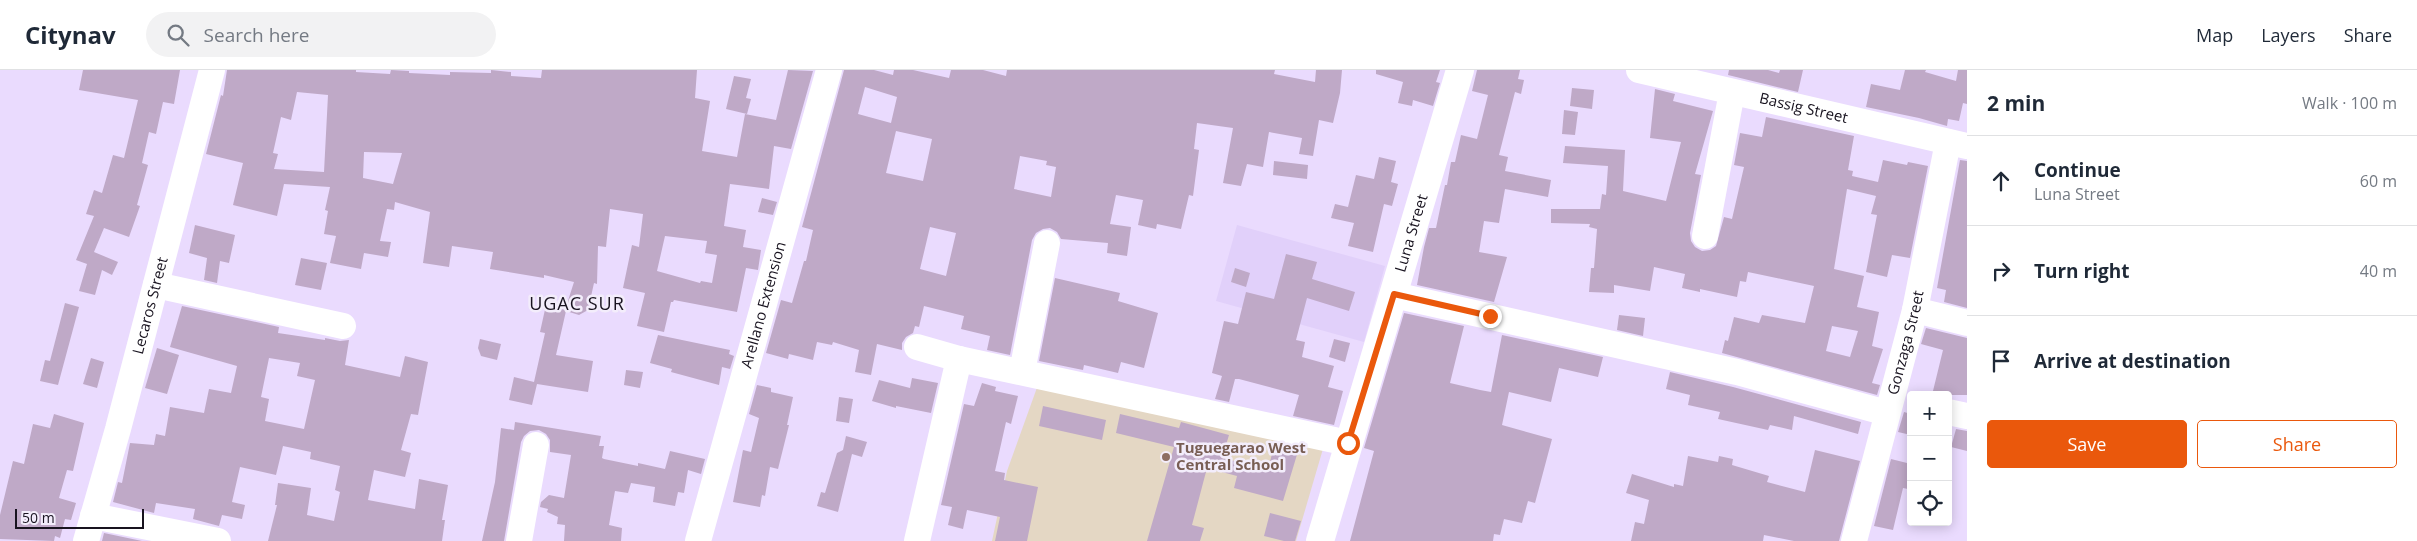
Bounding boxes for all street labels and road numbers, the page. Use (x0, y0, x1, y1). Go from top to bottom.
street label: Bassig Street (1758, 87, 1850, 127)
street label: Luna Street (1389, 192, 1432, 274)
street label: Arellano Extension (736, 239, 790, 370)
street label: Lecaros Street (127, 254, 172, 356)
street label: Gonzaga Street (1882, 289, 1928, 397)

